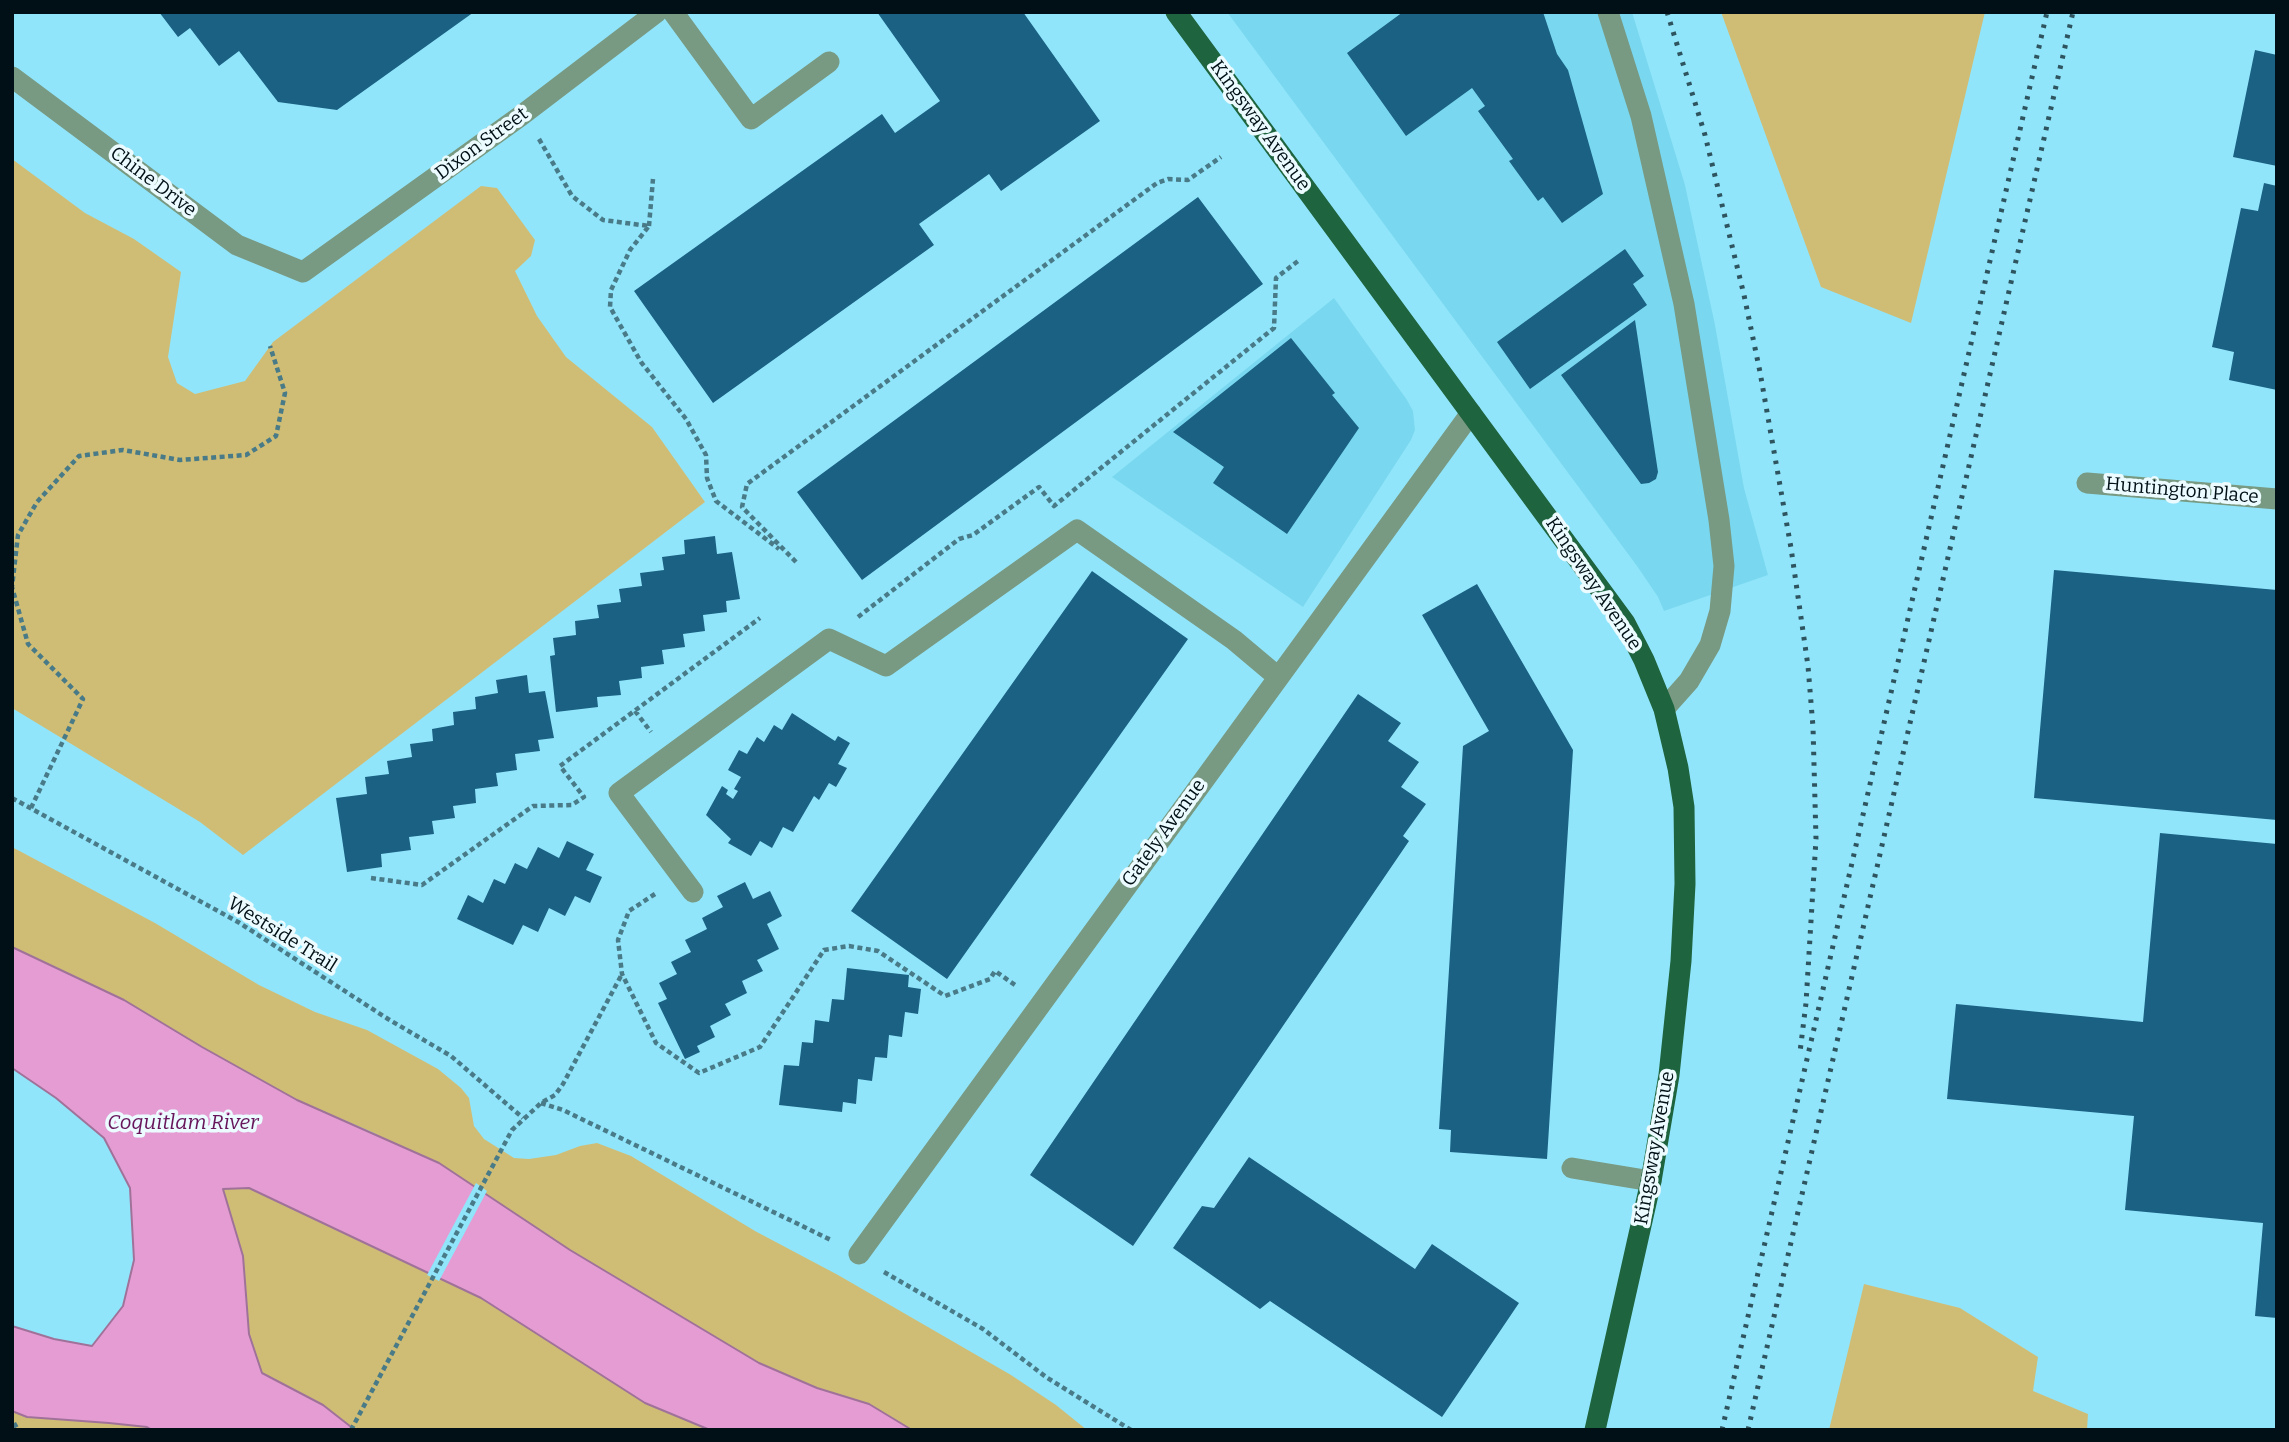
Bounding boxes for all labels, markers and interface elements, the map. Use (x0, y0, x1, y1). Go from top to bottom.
street label: Kingsway Avenue (1205, 56, 1315, 196)
street label: Dixon Street (431, 103, 533, 185)
street label: Chine Drive (105, 142, 201, 222)
street label: Huntington Place (2104, 473, 2260, 509)
street label: Kingsway Avenue (1540, 513, 1646, 655)
street label: Gately Avenue (1117, 775, 1211, 891)
street label: Westside Trail (223, 892, 341, 978)
street label: Kingsway Avenue (1630, 1070, 1680, 1226)
water label: Coquitlam River (107, 1110, 259, 1136)

